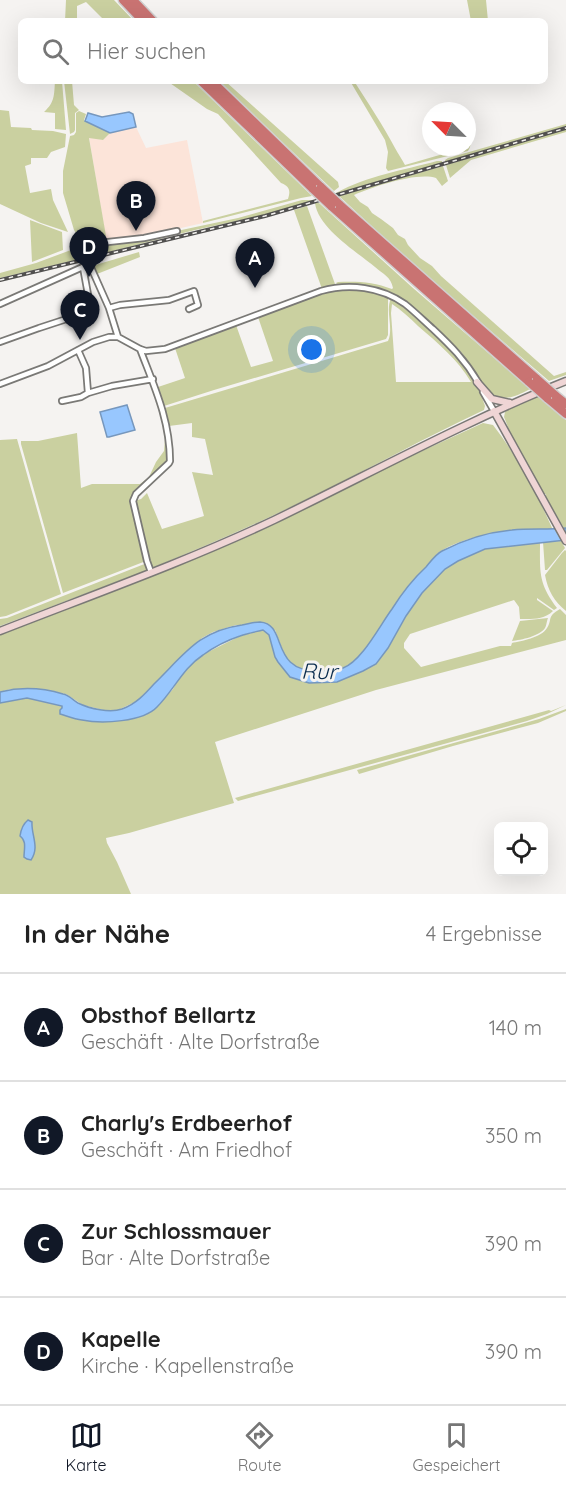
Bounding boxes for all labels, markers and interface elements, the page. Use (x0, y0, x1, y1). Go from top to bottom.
search box (18, 18, 548, 84)
icon: search (39, 35, 72, 68)
text: Hier suchen (87, 37, 206, 65)
north arrow (422, 102, 476, 156)
pin: B (116, 182, 156, 231)
pin: D (70, 228, 109, 277)
pin: A (236, 238, 274, 288)
pin: C (60, 290, 100, 340)
your location (297, 335, 326, 364)
water label: Rur (301, 657, 340, 685)
map controls (494, 822, 548, 876)
button: locate (494, 822, 548, 876)
text: In der Nähe (24, 917, 170, 950)
text: 4 Ergebnisse (426, 921, 542, 946)
text: Obsthof Bellartz (81, 1001, 256, 1029)
text: A (37, 1015, 50, 1040)
text: 140 m (489, 1015, 542, 1040)
text: Geschäft · Alte Dorfstraße (81, 1029, 320, 1054)
text: Charly's Erdbeerhof (81, 1109, 292, 1137)
text: B (37, 1123, 50, 1148)
text: 350 m (485, 1123, 542, 1148)
text: Geschäft · Am Friedhof (81, 1137, 292, 1162)
text: Zur Schlossmauer (81, 1217, 271, 1245)
text: C (37, 1231, 50, 1256)
text: 390 m (485, 1231, 542, 1256)
text: Bar · Alte Dorfstraße (81, 1245, 270, 1270)
text: Kapelle (81, 1325, 161, 1353)
text: D (36, 1339, 51, 1364)
text: 390 m (485, 1339, 542, 1364)
text: Kirche · Kapellenstraße (81, 1353, 294, 1378)
tab: Karte (66, 1419, 107, 1475)
tab: Route (238, 1419, 282, 1475)
tab: Gespeichert (413, 1419, 500, 1475)

